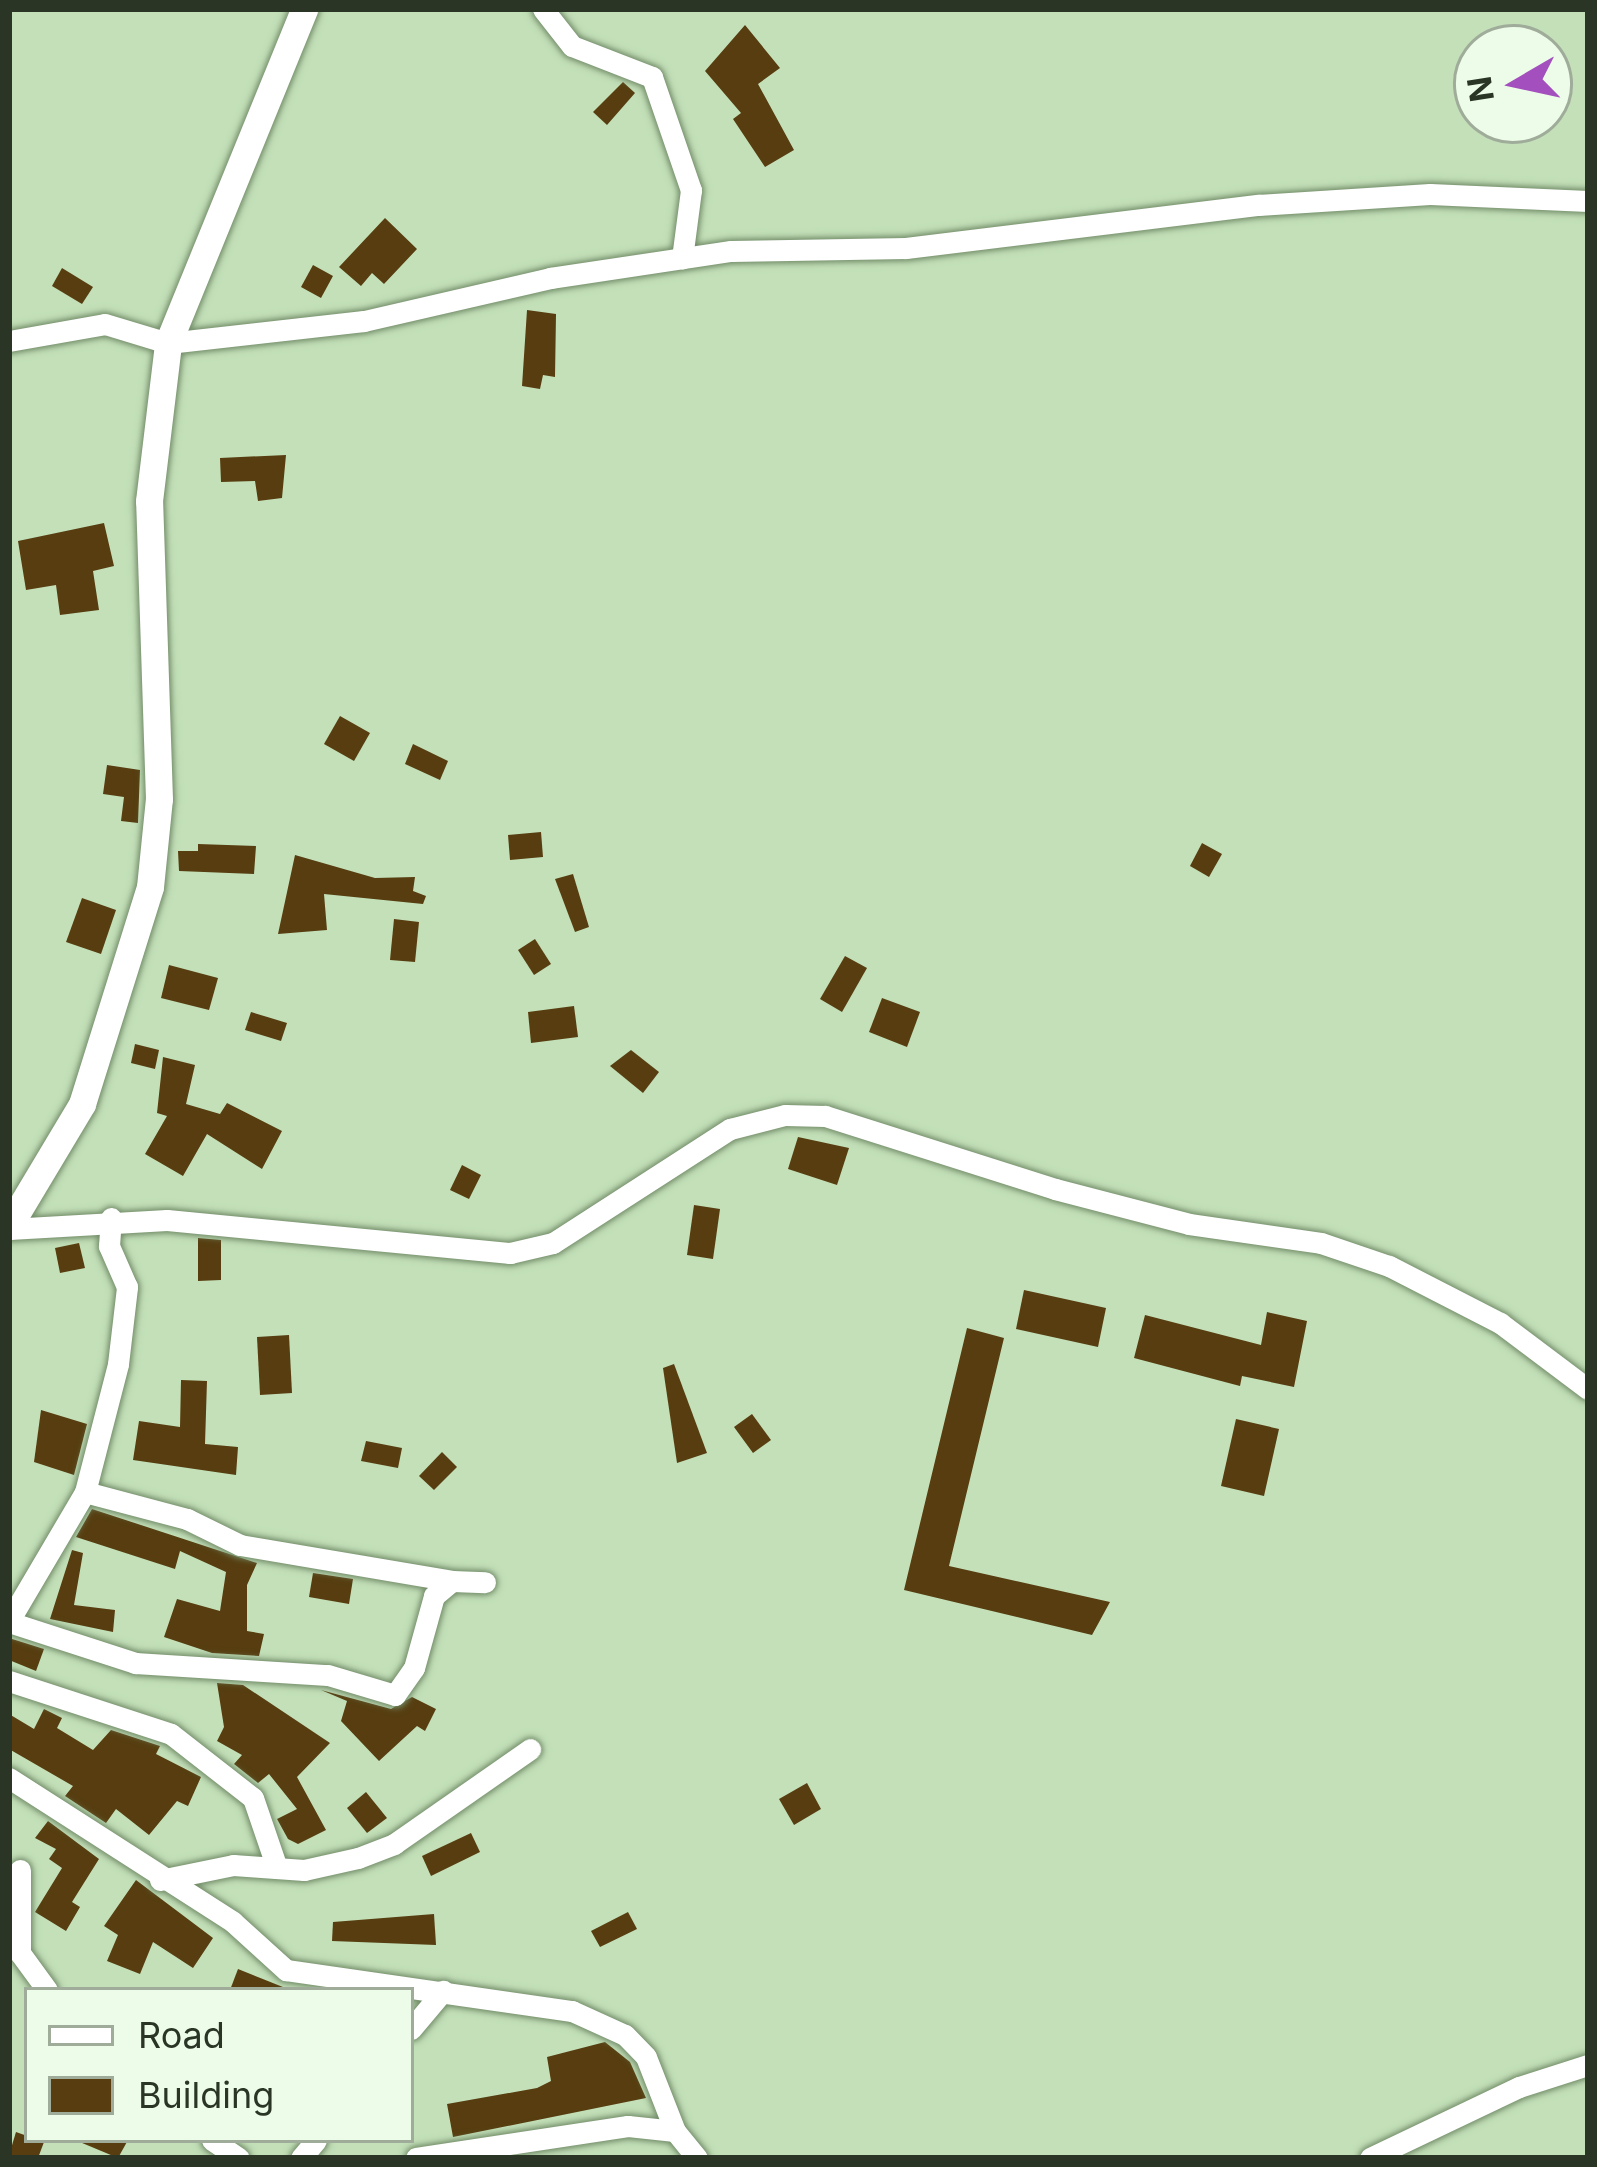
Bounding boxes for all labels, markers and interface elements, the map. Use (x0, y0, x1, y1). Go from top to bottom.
north arrow (1453, 24, 1573, 144)
text: N (1459, 74, 1502, 105)
legend (24, 1987, 414, 2143)
text: Road (138, 2013, 225, 2057)
text: Building (138, 2073, 274, 2117)

